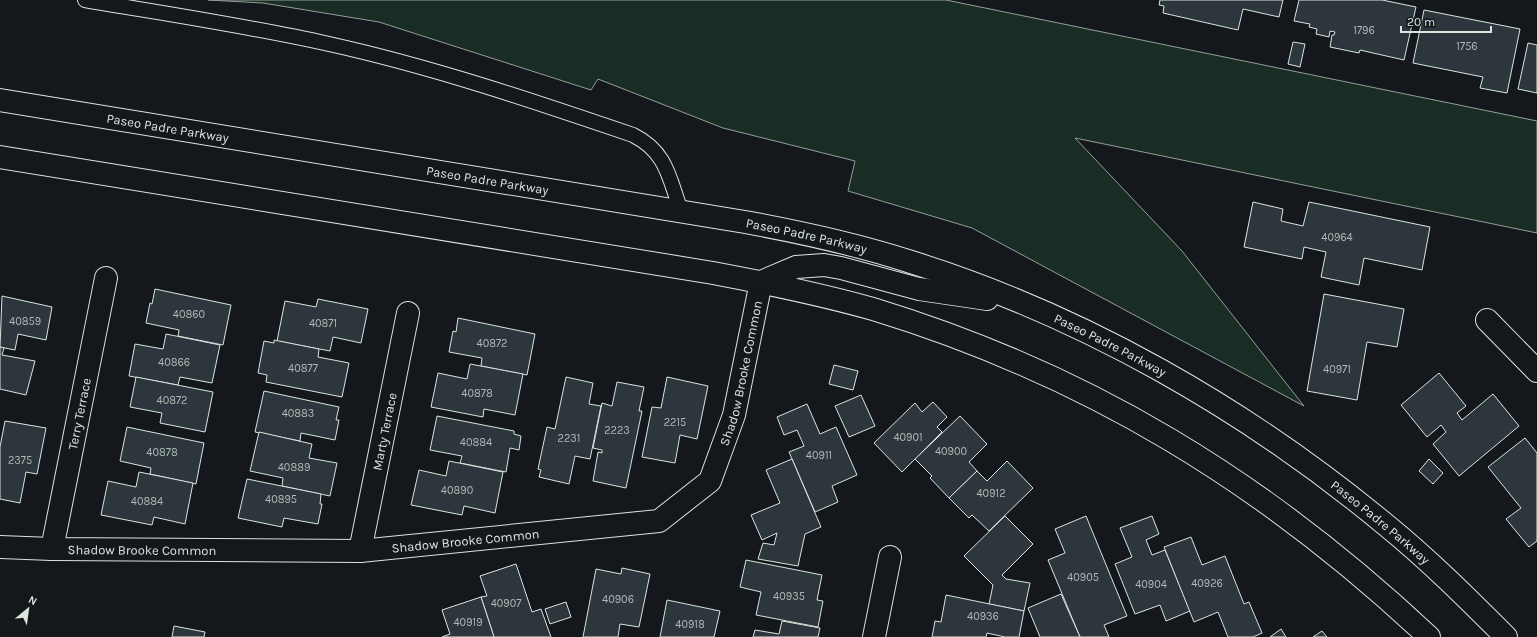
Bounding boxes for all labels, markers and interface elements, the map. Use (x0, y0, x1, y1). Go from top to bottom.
scale bar (1401, 8, 1491, 34)
text: 20 m (1407, 15, 1435, 29)
house number: 1796 (1353, 24, 1375, 37)
house number: 1756 (1456, 40, 1478, 53)
street label: Paseo Padre Parkway (105, 111, 230, 145)
street label: Paseo Padre Parkway (425, 163, 550, 198)
street label: Paseo Padre Parkway (745, 215, 869, 257)
house number: 40964 (1321, 231, 1353, 244)
street label: Shadow Brooke Common (716, 299, 765, 448)
house number: 40860 (173, 308, 205, 321)
street label: Paseo Padre Parkway (1052, 311, 1169, 380)
house number: 40859 (9, 315, 41, 328)
house number: 40871 (309, 317, 337, 330)
house number: 40872 (477, 337, 507, 350)
house number: 40866 (158, 356, 190, 369)
house number: 40877 (288, 362, 318, 375)
house number: 40971 (1323, 363, 1351, 376)
street label: Terry Terrace (65, 376, 94, 451)
house number: 40878 (461, 387, 493, 400)
street label: Marty Terrace (369, 391, 400, 472)
house number: 40872 (157, 394, 187, 407)
house number: 40883 (282, 407, 314, 420)
house number: 2215 (664, 416, 686, 429)
house number: 2223 (604, 424, 630, 437)
house number: 40901 (893, 431, 923, 444)
house number: 2231 (558, 432, 580, 445)
house number: 40884 (460, 436, 492, 449)
house number: 40900 (935, 445, 967, 458)
house number: 40878 (146, 446, 178, 459)
house number: 40911 (806, 449, 832, 462)
house number: 2375 (8, 454, 32, 467)
house number: 40889 (278, 461, 310, 474)
street label: Paseo Padre Parkway (1328, 477, 1433, 567)
house number: 40890 (441, 484, 473, 497)
house number: 40912 (976, 487, 1006, 500)
house number: 40895 (265, 493, 297, 506)
house number: 40884 (131, 495, 163, 508)
street label: Shadow Brooke Common (391, 526, 540, 556)
street label: Shadow Brooke Common (68, 542, 216, 558)
house number: 40905 (1067, 571, 1099, 584)
house number: 40926 (1191, 577, 1223, 590)
house number: 40904 (1135, 578, 1167, 591)
north arrow (8, 589, 48, 629)
house number: 40935 (773, 590, 805, 603)
text: N (26, 593, 39, 608)
house number: 40906 (602, 593, 634, 606)
house number: 40907 (491, 597, 521, 610)
house number: 40936 (967, 610, 999, 623)
house number: 40919 (453, 616, 483, 629)
house number: 40918 (675, 618, 705, 631)

